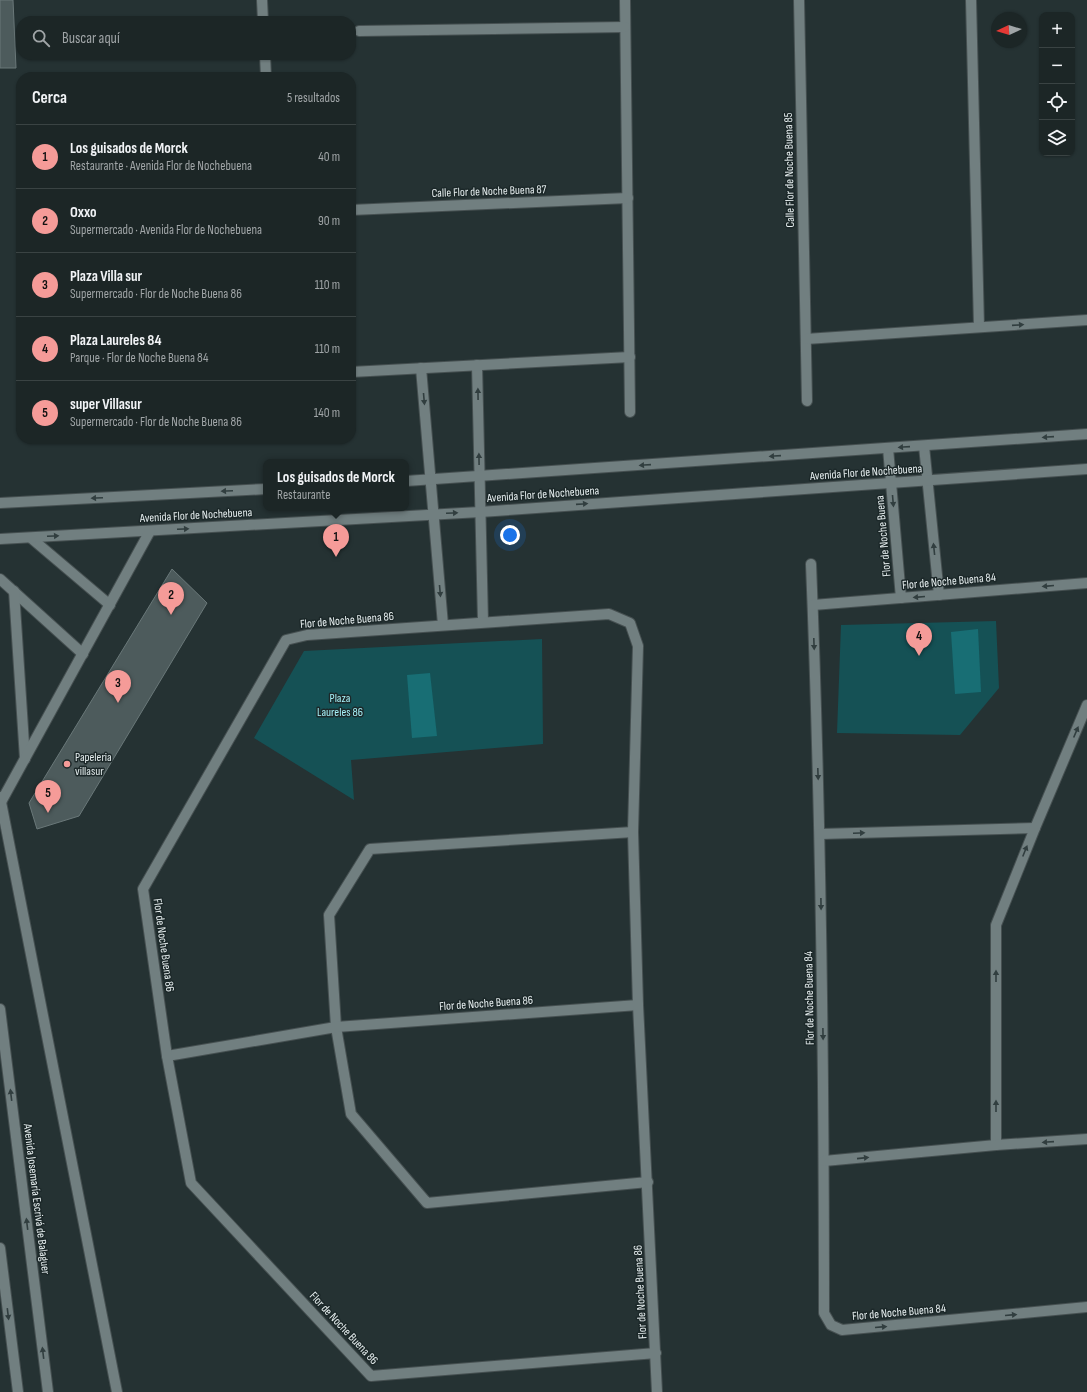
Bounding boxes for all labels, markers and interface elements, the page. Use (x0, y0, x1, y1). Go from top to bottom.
north arrow (991, 12, 1027, 48)
map controls (1039, 12, 1075, 156)
button: + (1039, 12, 1075, 48)
search box (16, 16, 356, 60)
icon: search (30, 27, 52, 49)
text: Buscar aquí (62, 29, 120, 48)
button: − (1039, 48, 1075, 84)
button: locate (1039, 84, 1075, 120)
text: Cerca (32, 88, 67, 108)
text: 5 resultados (287, 90, 340, 106)
street label: Calle Flor de Noche Buena 85 (781, 112, 798, 228)
button: layers (1039, 120, 1075, 156)
text: Los guisados de Morck (70, 139, 188, 158)
text: 1 (42, 149, 48, 165)
text: 40 m (318, 149, 340, 165)
text: Restaurante · Avenida Flor de Nochebuena (70, 158, 252, 174)
street label: Calle Flor de Noche Buena 87 (431, 182, 547, 201)
text: Oxxo (70, 203, 97, 222)
text: 2 (42, 213, 48, 229)
text: 90 m (318, 213, 340, 229)
text: Supermercado · Avenida Flor de Nochebuena (70, 222, 262, 238)
text: Plaza Villa sur (70, 267, 142, 286)
text: 3 (42, 277, 48, 293)
text: 110 m (315, 277, 340, 293)
text: Supermercado · Flor de Noche Buena 86 (70, 286, 242, 302)
one-way arrow (1012, 321, 1024, 328)
text: Plaza Laureles 84 (70, 331, 162, 350)
text: 4 (42, 341, 48, 357)
text: 110 m (315, 341, 340, 357)
text: Parque · Flor de Noche Buena 84 (70, 350, 208, 366)
one-way arrow (474, 388, 481, 400)
one-way arrow (420, 393, 427, 405)
text: super Villasur (70, 395, 142, 414)
text: 5 (42, 405, 48, 421)
text: 140 m (314, 405, 340, 421)
text: Supermercado · Flor de Noche Buena 86 (70, 414, 242, 430)
one-way arrow (1042, 433, 1054, 440)
one-way arrow (897, 444, 910, 450)
one-way arrow (476, 452, 482, 465)
one-way arrow (769, 453, 781, 460)
popup (263, 459, 409, 511)
street label: Avenida Flor de Nochebuena (808, 461, 923, 484)
one-way arrow (639, 462, 651, 469)
text: Los guisados de Morck (277, 468, 395, 487)
street label: Avenida Flor de Nochebuena (485, 483, 600, 506)
one-way arrow (221, 487, 233, 494)
text: Restaurante (277, 487, 330, 503)
one-way arrow (91, 494, 103, 501)
street label: Flor de Noche Buena (872, 494, 895, 577)
one-way arrow (889, 495, 896, 507)
one-way arrow (576, 501, 588, 508)
street label: Avenida Flor de Nochebuena (138, 505, 253, 526)
one-way arrow (446, 510, 458, 517)
pin: 1 (323, 524, 349, 557)
your location (500, 525, 520, 545)
one-way arrow (177, 526, 190, 532)
one-way arrow (47, 533, 59, 540)
one-way arrow (931, 543, 937, 555)
street label: Flor de Noche Buena 84 (902, 570, 997, 593)
pin: 2 (158, 582, 184, 615)
one-way arrow (1042, 582, 1054, 589)
one-way arrow (437, 585, 444, 597)
one-way arrow (913, 593, 925, 600)
street label: Flor de Noche Buena 86 (300, 609, 395, 632)
pin: 4 (906, 623, 932, 656)
one-way arrow (811, 638, 817, 651)
pin: 3 (105, 670, 131, 703)
park label: Plaza Laureles 86 (317, 691, 363, 720)
one-way arrow (1073, 725, 1079, 737)
place label: Papeleria villasur (75, 750, 112, 779)
marker: Papeleria villasur (62, 759, 72, 769)
one-way arrow (815, 768, 821, 781)
pin: 5 (35, 780, 61, 813)
one-way arrow (853, 830, 866, 836)
one-way arrow (1023, 845, 1029, 857)
street label: Flor de Noche Buena 86 (150, 897, 177, 993)
one-way arrow (818, 898, 824, 911)
street label: Flor de Noche Buena 84 (801, 951, 818, 1045)
one-way arrow (993, 969, 999, 982)
street label: Flor de Noche Buena 86 (439, 993, 533, 1014)
one-way arrow (819, 1028, 826, 1040)
one-way arrow (8, 1089, 14, 1101)
one-way arrow (993, 1099, 999, 1112)
street label: Avenida Josemaría Escrivá de Balaguer (20, 1122, 53, 1276)
one-way arrow (1042, 1138, 1054, 1145)
one-way arrow (857, 1154, 869, 1161)
one-way arrow (24, 1218, 30, 1230)
street label: Flor de Noche Buena 86 (631, 1245, 650, 1339)
street label: Flor de Noche Buena 86 (306, 1289, 381, 1368)
street label: Flor de Noche Buena 84 (852, 1301, 947, 1324)
one-way arrow (5, 1308, 11, 1320)
one-way arrow (1005, 1311, 1017, 1318)
one-way arrow (875, 1323, 887, 1330)
one-way arrow (40, 1347, 46, 1359)

